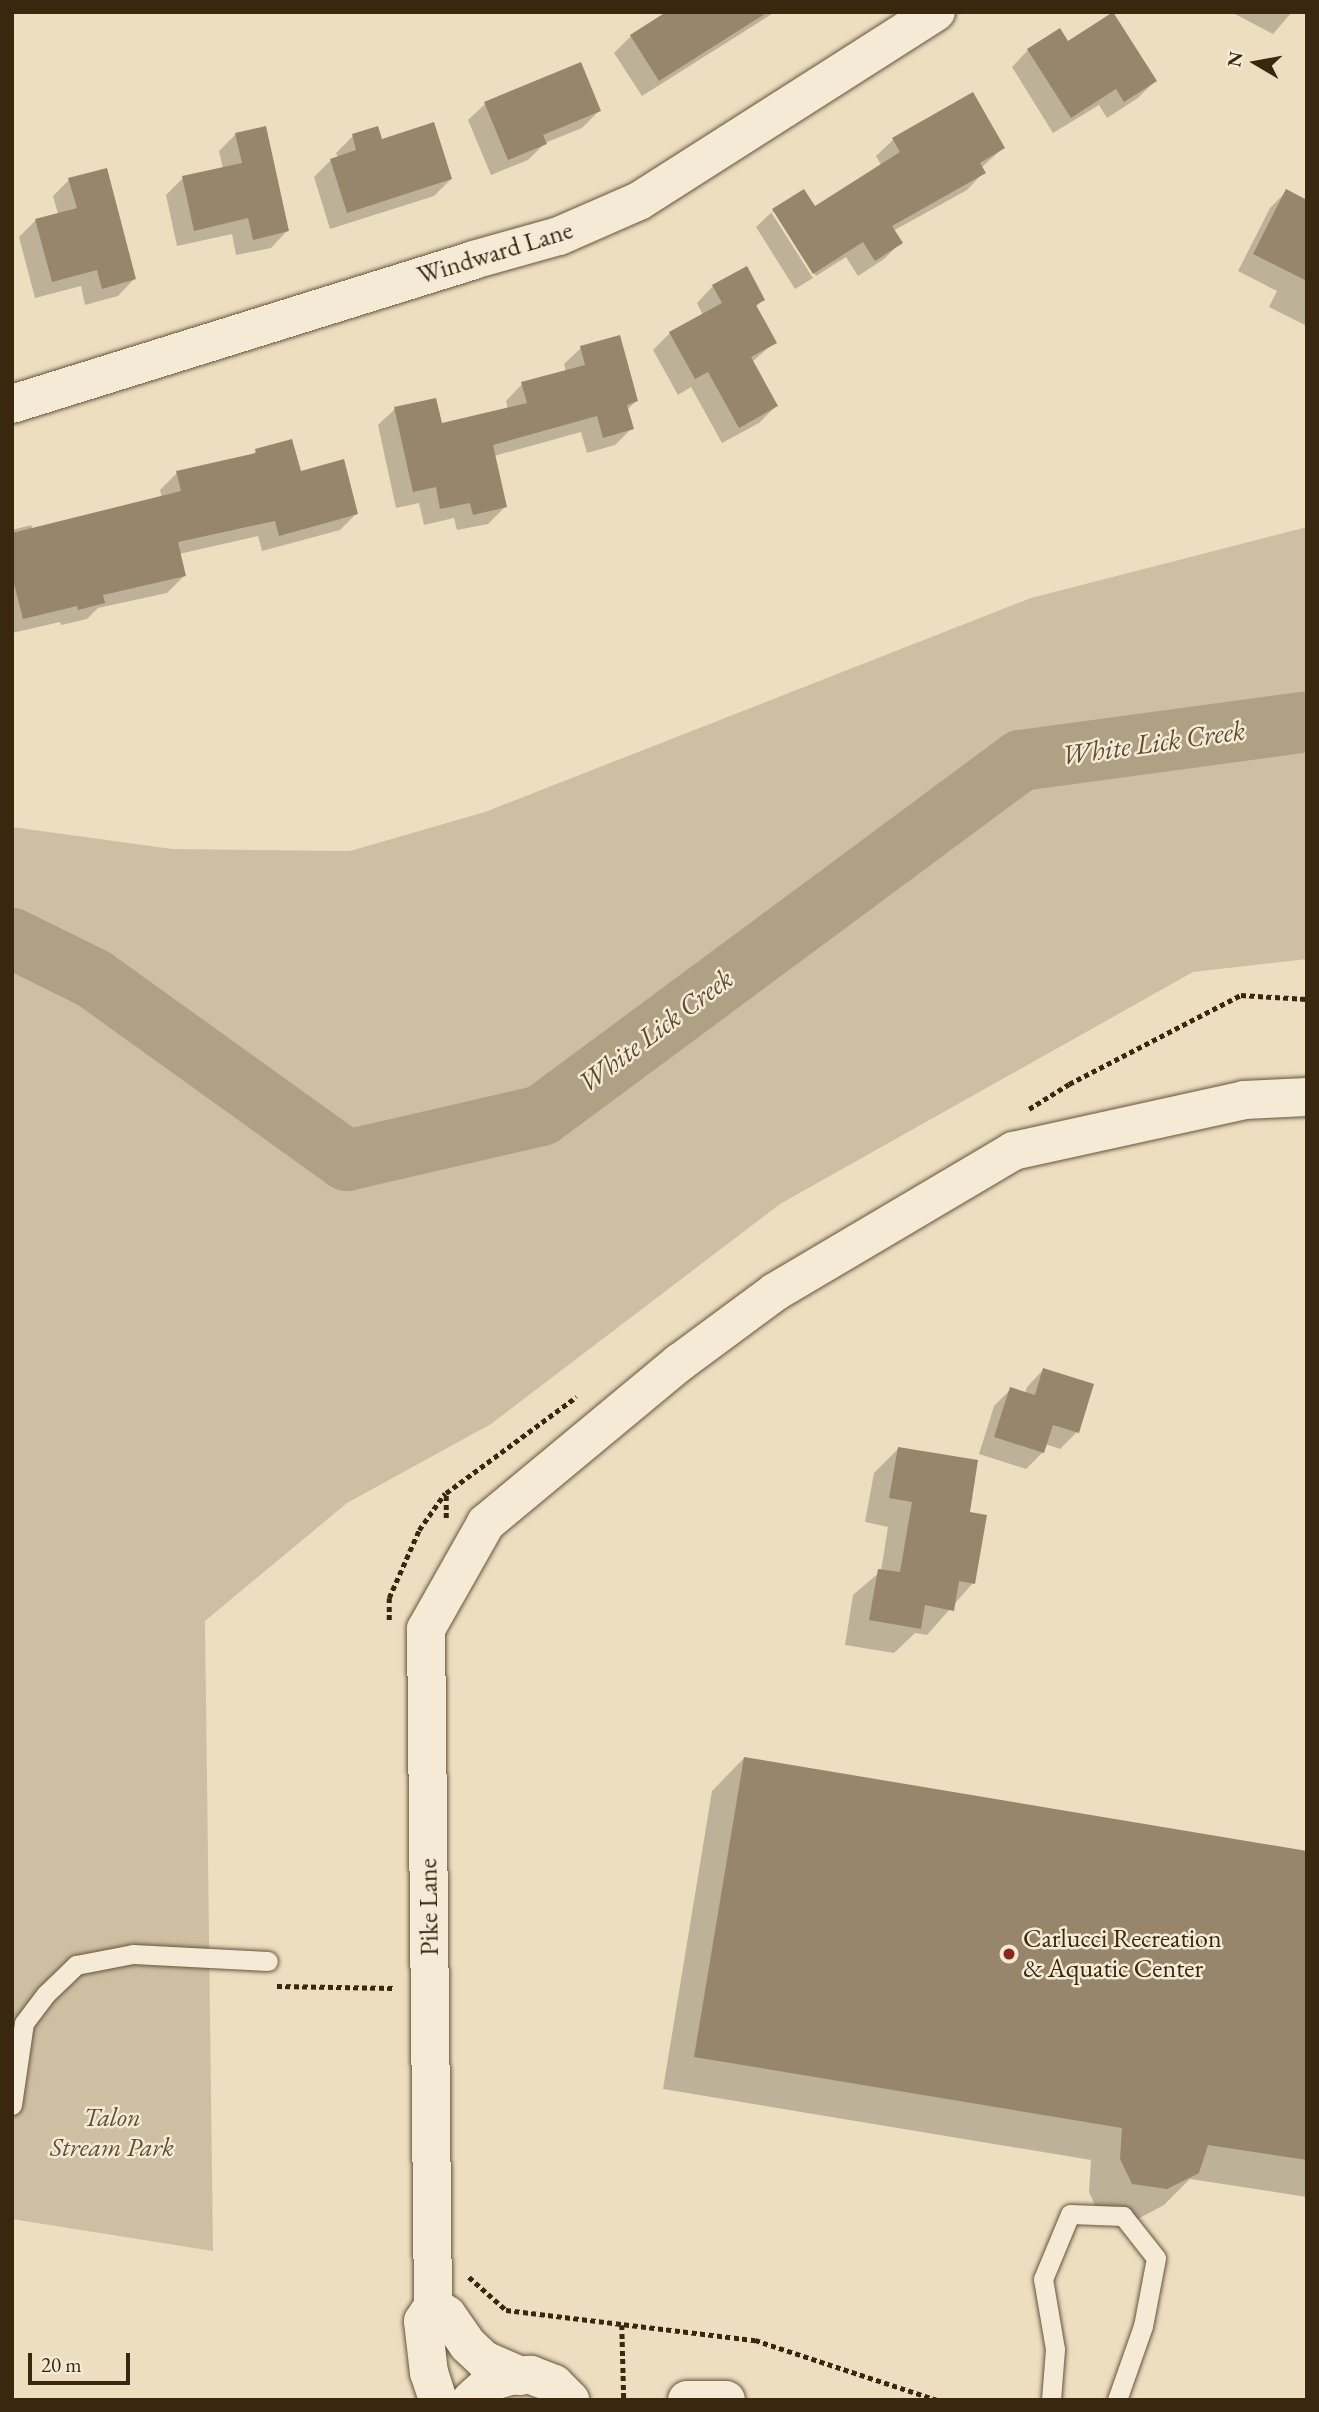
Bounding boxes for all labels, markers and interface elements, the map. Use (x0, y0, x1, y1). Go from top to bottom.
north arrow (1221, 28, 1291, 98)
text: N (1221, 50, 1248, 69)
street label: Windward Lane (414, 215, 576, 291)
water label: White Lick Creek (1059, 712, 1247, 772)
water label: White Lick Creek (571, 961, 739, 1099)
street label: Pike Lane (413, 1858, 445, 1956)
place label: Carlucci Recreation & Aquatic Center (1023, 1923, 1222, 1984)
marker: Carlucci Recreation & Aquatic Center (1001, 1946, 1017, 1962)
park label: Talon Stream Park (50, 2102, 174, 2164)
scale bar (32, 2338, 133, 2382)
text: 20 m (41, 2351, 82, 2378)

